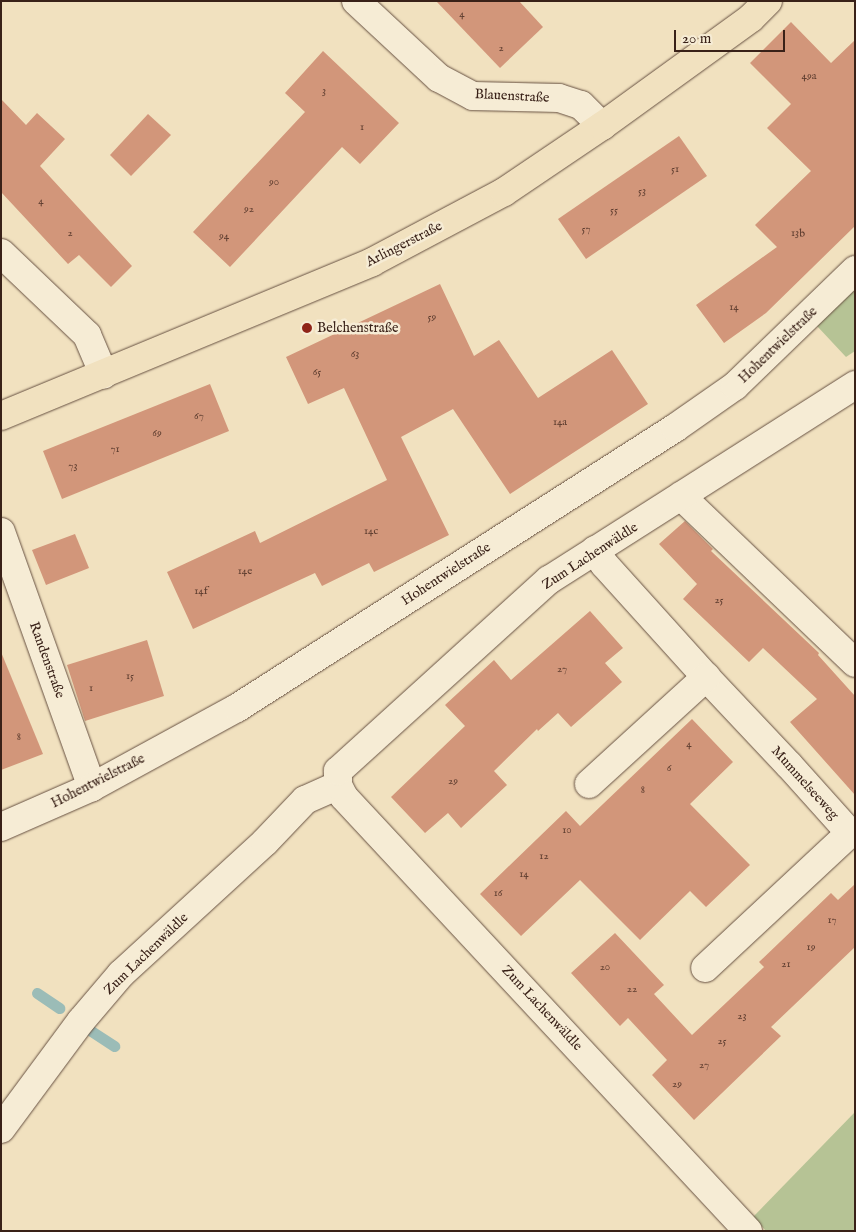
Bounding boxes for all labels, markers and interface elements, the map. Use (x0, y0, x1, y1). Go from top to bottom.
house number: 4 (459, 7, 465, 21)
scale bar (676, 20, 787, 52)
text: 20 m (682, 29, 711, 48)
house number: 2 (498, 41, 504, 55)
house number: 49a (802, 69, 816, 83)
house number: 3 (322, 84, 326, 98)
street label: Blauenstraße (474, 86, 550, 106)
house number: 1 (360, 120, 364, 134)
house number: 51 (671, 162, 679, 176)
house number: 90 (269, 175, 279, 189)
house number: 53 (638, 184, 646, 198)
house number: 4 (38, 194, 44, 208)
house number: 92 (244, 202, 254, 216)
house number: 55 (610, 203, 618, 217)
street label: Arlingerstraße (363, 218, 445, 270)
house number: 57 (581, 222, 591, 236)
house number: 2 (67, 226, 73, 240)
house number: 13b (791, 226, 805, 240)
house number: 94 (219, 229, 229, 243)
house number: 14 (729, 300, 739, 314)
street label: Hohentwielstraße (735, 303, 821, 387)
house number: 59 (428, 310, 436, 324)
place label: Belchenstraße (317, 320, 398, 336)
marker: Belchenstraße (301, 322, 313, 334)
house number: 63 (351, 347, 359, 361)
house number: 65 (313, 365, 321, 379)
house number: 67 (194, 409, 204, 423)
house number: 14a (553, 415, 567, 429)
house number: 69 (152, 426, 162, 440)
house number: 71 (110, 442, 120, 456)
house number: 73 (68, 459, 78, 473)
street label: Zum Lachenwäldle (539, 519, 641, 593)
house number: 14c (364, 524, 378, 538)
street label: Hohentwielstraße (398, 539, 494, 609)
house number: 14e (238, 564, 252, 578)
house number: 14f (194, 584, 208, 598)
house number: 25 (714, 593, 724, 607)
street label: Randenstraße (25, 620, 69, 700)
house number: 27 (557, 662, 567, 676)
house number: 15 (126, 669, 134, 683)
house number: 1 (89, 681, 93, 695)
house number: 8 (17, 730, 21, 744)
house number: 4 (686, 737, 692, 751)
street label: Mummelseeweg (768, 743, 842, 823)
street label: Hohentwielstraße (48, 750, 148, 812)
house number: 6 (667, 761, 671, 775)
house number: 29 (448, 774, 458, 788)
house number: 8 (641, 783, 645, 797)
house number: 10 (562, 823, 572, 837)
house number: 12 (539, 849, 549, 863)
house number: 14 (519, 867, 529, 881)
house number: 16 (494, 886, 502, 900)
street label: Zum Lachenwäldle (100, 909, 192, 999)
house number: 17 (827, 913, 837, 927)
house number: 19 (807, 940, 815, 954)
house number: 21 (781, 957, 791, 971)
house number: 20 (600, 960, 610, 974)
street label: Zum Lachenwäldle (498, 962, 586, 1054)
house number: 22 (627, 982, 637, 996)
house number: 23 (737, 1009, 747, 1023)
house number: 25 (717, 1034, 727, 1048)
house number: 27 (699, 1058, 709, 1072)
house number: 29 (672, 1077, 682, 1091)

